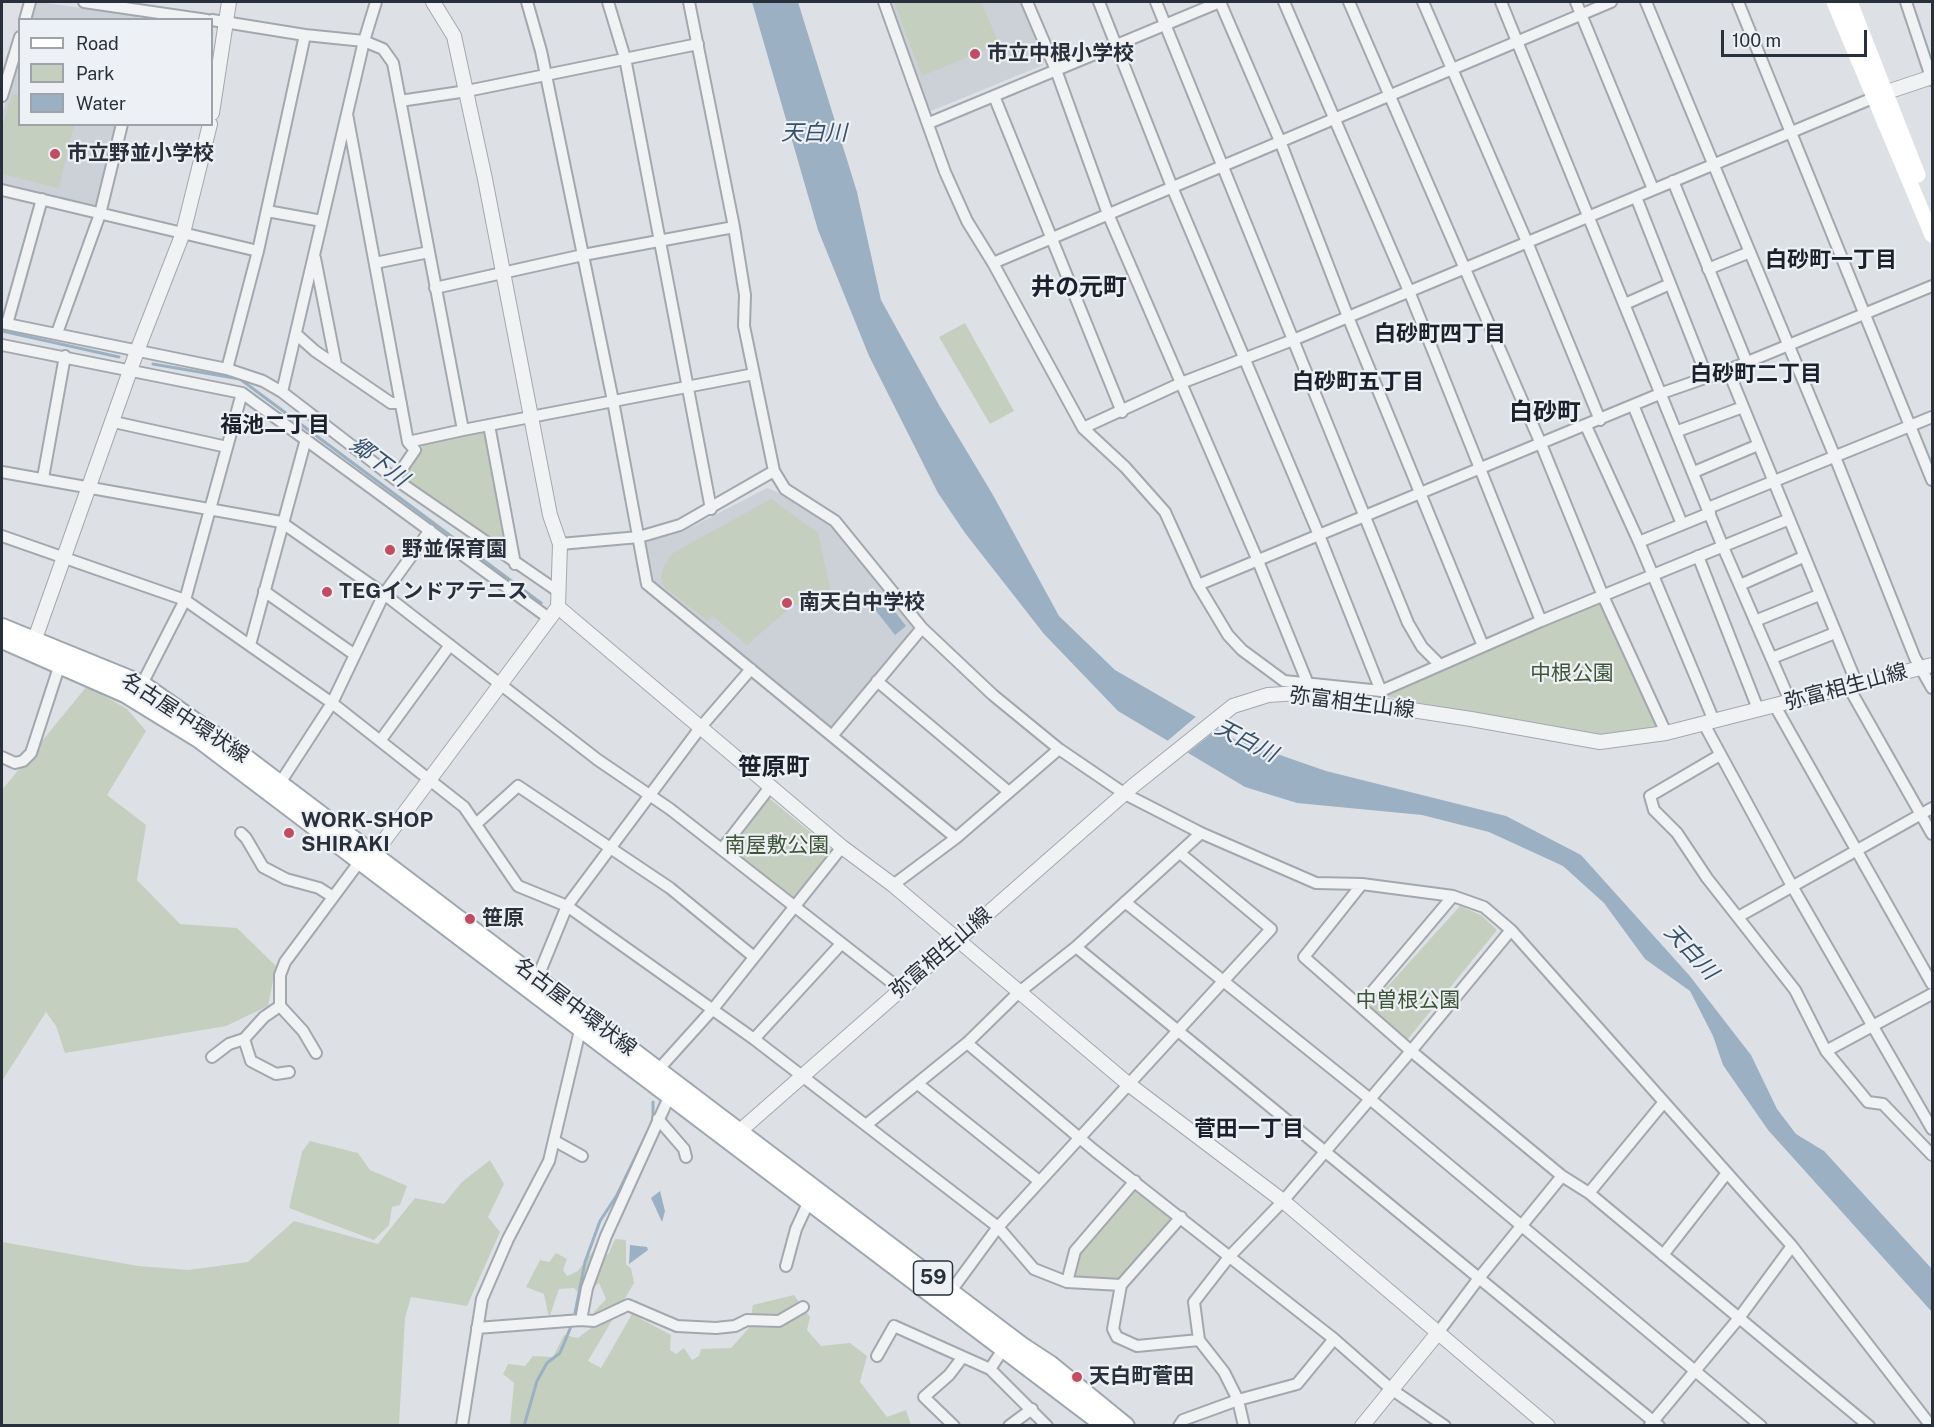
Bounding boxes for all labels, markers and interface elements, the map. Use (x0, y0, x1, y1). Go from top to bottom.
legend (18, 18, 213, 126)
scale bar (1724, 18, 1870, 56)
text: 100 m (1732, 30, 1781, 51)
text: Road (76, 33, 119, 54)
place label: 市立中根小学校 (987, 41, 1134, 67)
marker: 市立中根小学校 (968, 47, 982, 61)
text: Park (76, 63, 114, 84)
text: Water (76, 93, 126, 114)
water label: 天白川 (781, 120, 847, 146)
place label: 市立野並小学校 (67, 141, 214, 167)
marker: 市立野並小学校 (48, 147, 62, 161)
district label: 白砂町一丁目 (1765, 247, 1897, 273)
district label: 井の元町 (1031, 274, 1127, 302)
district label: 白砂町四丁目 (1374, 321, 1506, 347)
district label: 白砂町二丁目 (1690, 361, 1822, 387)
district label: 白砂町五丁目 (1292, 369, 1424, 395)
district label: 白砂町 (1509, 399, 1581, 427)
district label: 福池二丁目 (220, 412, 330, 438)
water label: 郷下川 (345, 432, 413, 492)
place label: 野並保育園 (402, 537, 507, 563)
marker: 野並保育園 (383, 543, 397, 557)
place label: TEGインドアテニス (339, 579, 528, 605)
marker: TEGインドアテニス (320, 585, 334, 599)
place label: 南天白中学校 (799, 590, 925, 616)
marker: 南天白中学校 (780, 596, 794, 610)
street label: 弥富相生山線 (1782, 659, 1910, 715)
park label: 中根公園 (1530, 661, 1614, 687)
street label: 名古屋中環状線 (116, 667, 254, 769)
street label: 弥富相生山線 (1288, 683, 1416, 723)
water label: 天白川 (1211, 714, 1281, 768)
district label: 笹原町 (738, 754, 810, 782)
place label: WORK-SHOP SHIRAKI (301, 808, 433, 858)
marker: WORK-SHOP SHIRAKI (282, 826, 296, 840)
park label: 南屋敷公園 (725, 833, 829, 859)
street label: 弥富相生山線 (885, 902, 997, 1004)
place label: 笹原 (482, 906, 524, 932)
marker: 笹原 (463, 912, 477, 926)
water label: 天白川 (1659, 919, 1723, 985)
street label: 名古屋中環状線 (509, 953, 641, 1061)
park label: 中曽根公園 (1356, 988, 1460, 1014)
district label: 菅田一丁目 (1194, 1116, 1304, 1142)
road number: 59 (914, 1261, 952, 1295)
place label: 天白町菅田 (1089, 1364, 1194, 1390)
marker: 天白町菅田 (1070, 1370, 1084, 1384)

